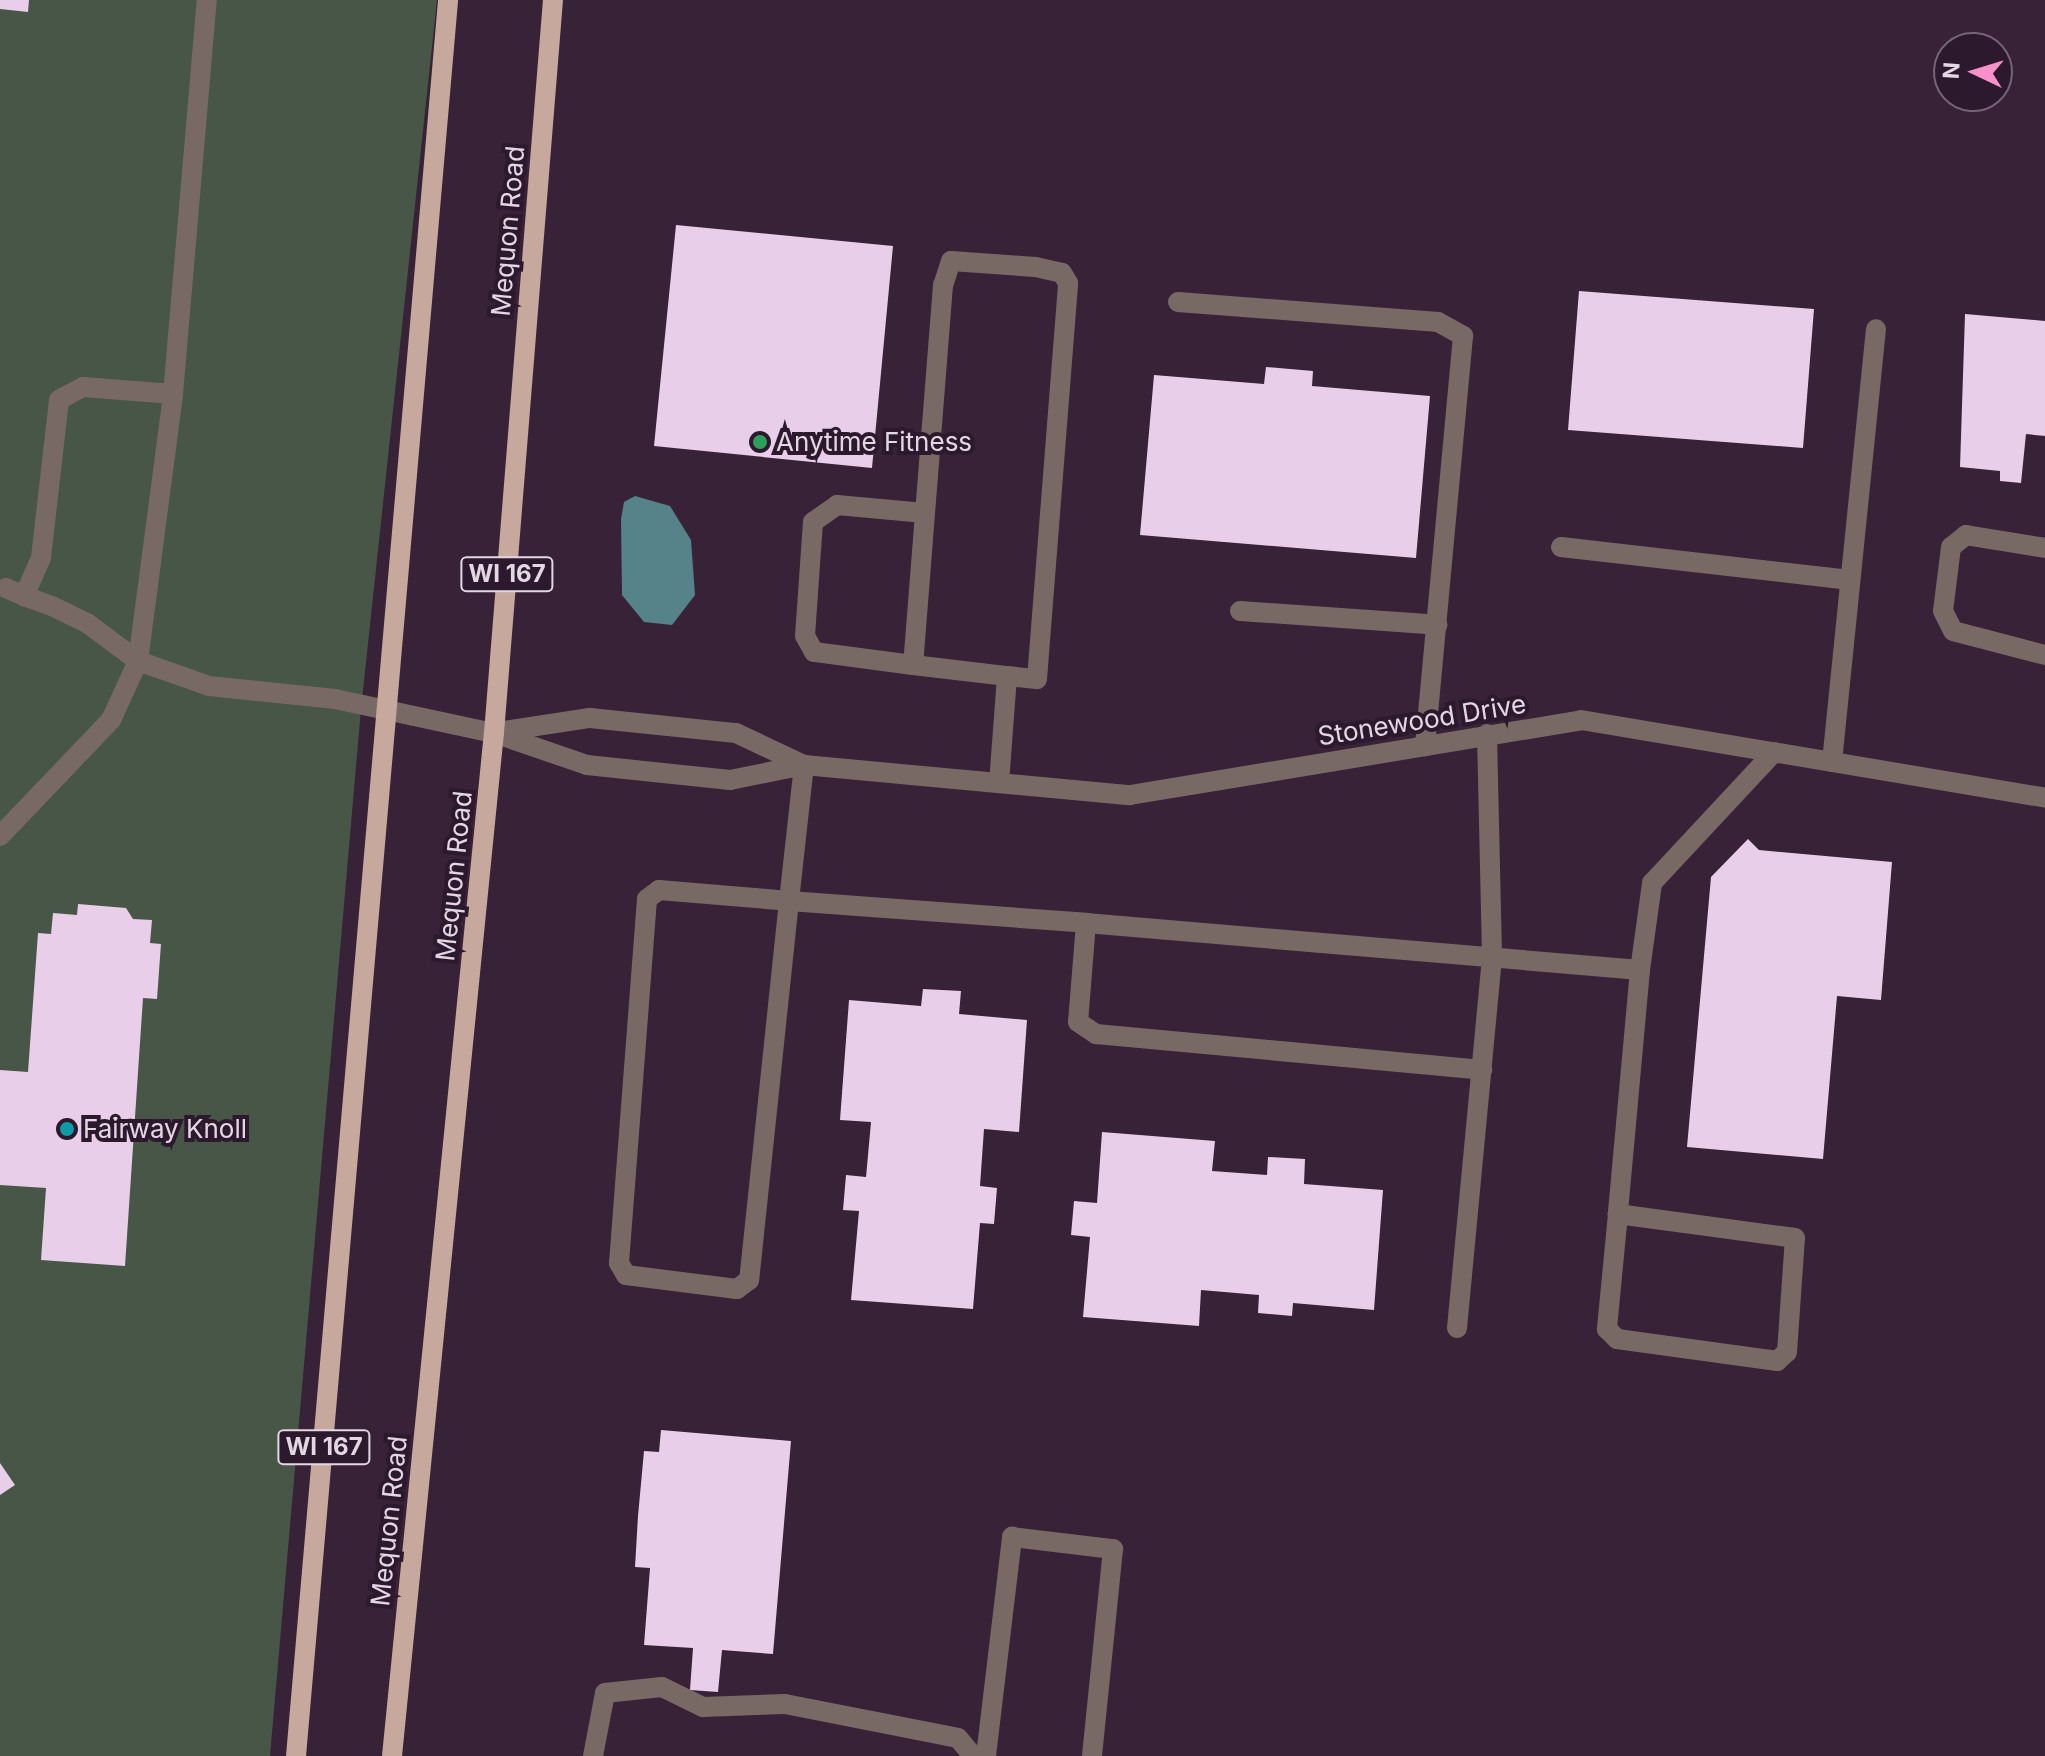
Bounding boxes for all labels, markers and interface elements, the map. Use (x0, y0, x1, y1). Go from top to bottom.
north arrow (1933, 32, 2013, 112)
text: N (1938, 61, 1965, 80)
street label: Mequon Road (485, 145, 531, 317)
place label: Anytime Fitness (776, 426, 972, 458)
marker: Anytime Fitness (751, 433, 769, 451)
road number: WI 167 (459, 554, 555, 594)
street label: Stonewood Drive (1316, 688, 1528, 752)
street label: Mequon Road (430, 789, 478, 963)
place label: Fairway Knoll (83, 1113, 247, 1145)
marker: Fairway Knoll (58, 1120, 76, 1138)
road number: WI 167 (276, 1427, 372, 1467)
street label: Mequon Road (365, 1434, 413, 1608)

